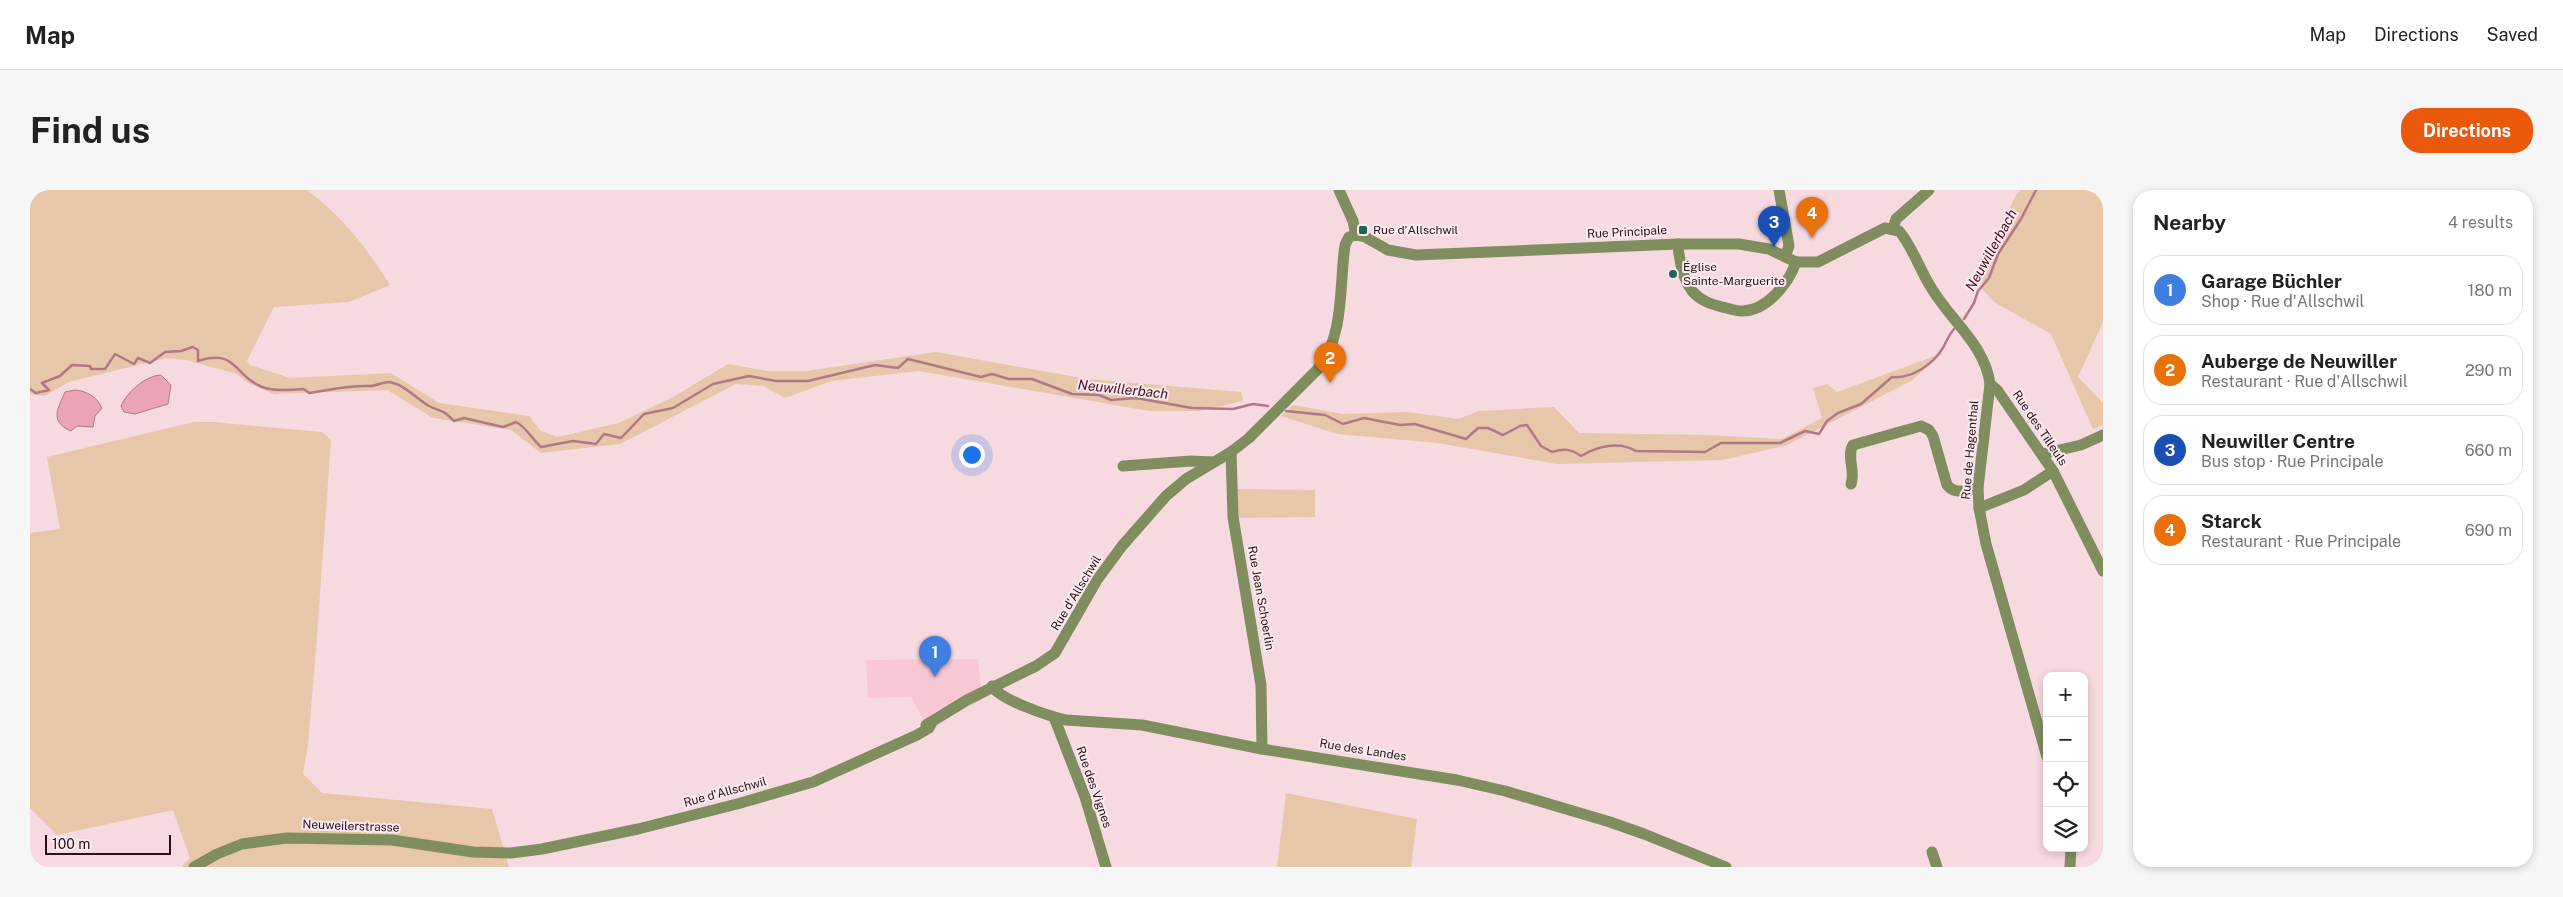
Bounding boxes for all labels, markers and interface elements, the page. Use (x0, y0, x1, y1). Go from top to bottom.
text: Map (25, 21, 75, 49)
text: Map (2309, 24, 2346, 45)
text: Directions (2374, 24, 2459, 45)
text: Saved (2487, 24, 2538, 45)
button: Directions (2401, 108, 2533, 153)
text: Find us (30, 110, 150, 151)
pin: 4 (1796, 197, 1828, 238)
pin: 3 (1758, 206, 1790, 247)
water label: Neuwillerbach (1962, 206, 2020, 294)
text: Nearby (2153, 210, 2226, 235)
text: 4 results (2448, 213, 2513, 232)
place label: Rue d'Allschwil (1373, 223, 1459, 237)
street label: Rue Principale (1587, 223, 1668, 241)
marker: Rue d'Allschwil (1357, 224, 1369, 236)
place label: Église Sainte-Marguerite (1683, 260, 1785, 288)
marker: Église Sainte-Marguerite (1667, 268, 1679, 280)
text: Garage Büchler (2201, 270, 2342, 292)
text: 1 (2167, 281, 2173, 300)
text: 180 m (2468, 281, 2512, 300)
text: Shop · Rue d'Allschwil (2201, 292, 2364, 311)
pin: 2 (1314, 342, 1346, 383)
text: Auberge de Neuwiller (2201, 350, 2397, 372)
text: 2 (2165, 361, 2175, 380)
text: 290 m (2465, 361, 2512, 380)
text: Restaurant · Rue d'Allschwil (2201, 372, 2408, 391)
water label: Neuwillerbach (1077, 376, 1169, 402)
street label: Rue des Tilleuls (2010, 388, 2070, 468)
street label: Rue de Hagenthal (1959, 399, 1981, 500)
text: Neuwiller Centre (2201, 430, 2355, 452)
text: 3 (2165, 441, 2175, 460)
text: 660 m (2465, 441, 2512, 460)
your location (959, 442, 985, 468)
text: Bus stop · Rue Principale (2201, 452, 2384, 471)
text: Starck (2201, 510, 2262, 532)
text: 4 (2165, 521, 2175, 540)
text: 690 m (2465, 521, 2512, 540)
text: Restaurant · Rue Principale (2201, 532, 2401, 551)
street label: Rue Jean Schoerlin (1245, 545, 1277, 651)
street label: Rue d'Allschwil (1048, 553, 1104, 633)
pin: 1 (919, 636, 951, 677)
map controls (2043, 672, 2088, 852)
button: + (2043, 672, 2088, 717)
button: − (2043, 717, 2088, 762)
street label: Rue des Landes (1319, 736, 1407, 764)
street label: Rue des Vignes (1073, 744, 1115, 830)
button: locate (2043, 762, 2088, 807)
street label: Rue d'Allschwil (682, 774, 768, 810)
button: layers (2043, 807, 2088, 852)
street label: Neuweilerstrasse (302, 817, 400, 835)
scale bar (45, 832, 171, 855)
text: 100 m (52, 836, 90, 852)

